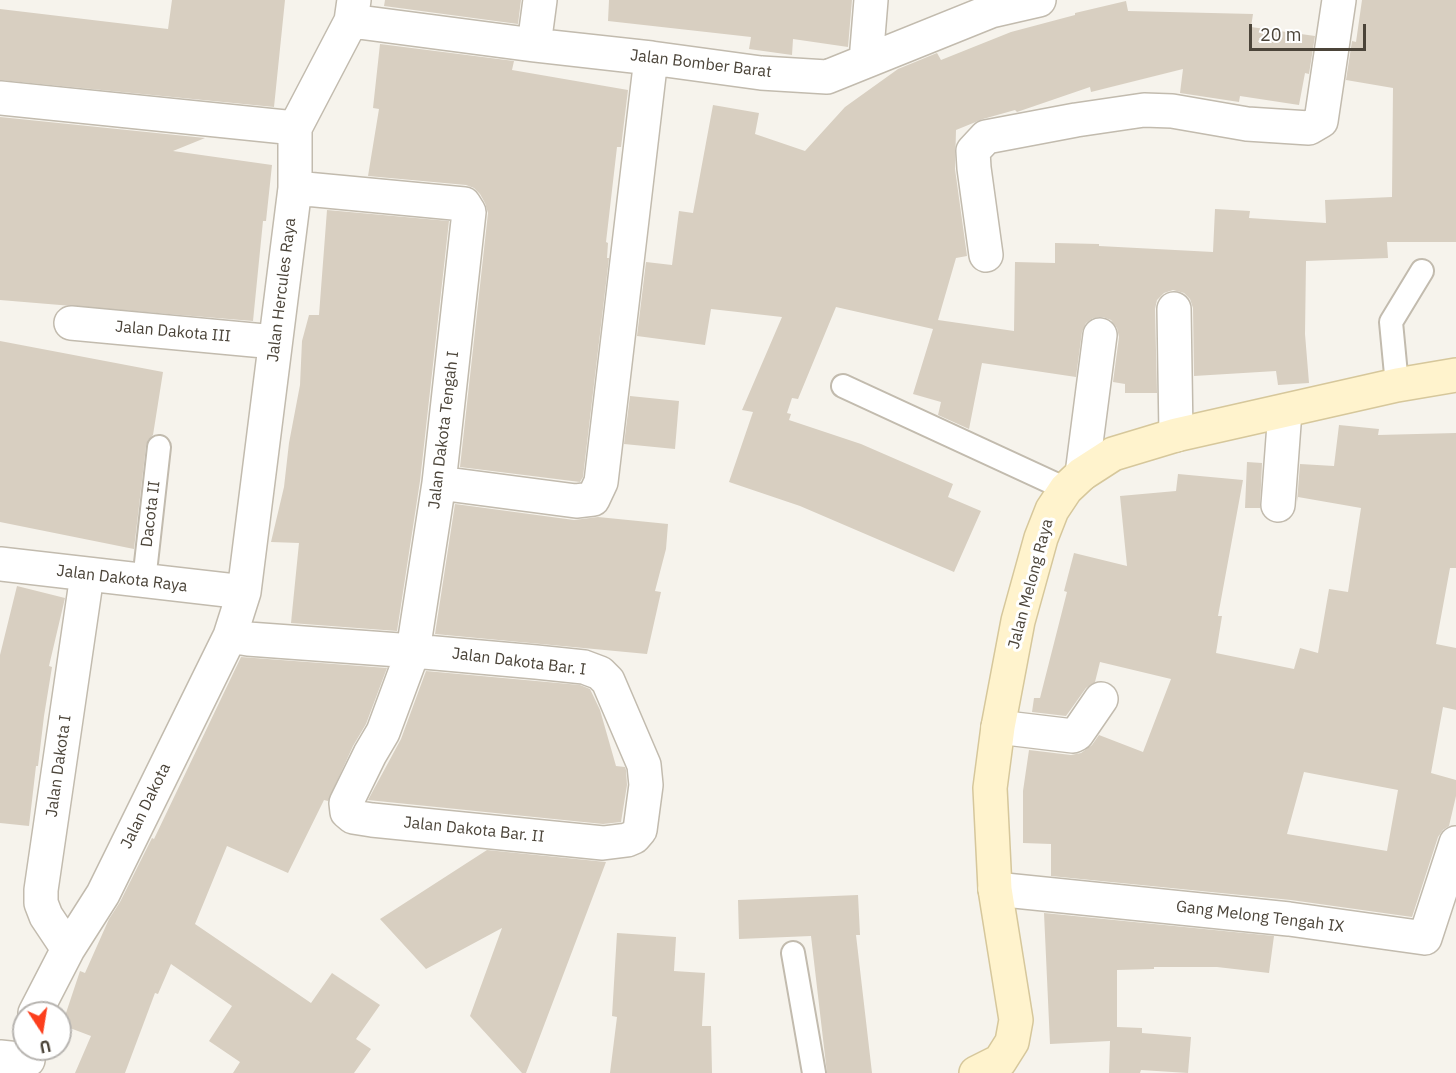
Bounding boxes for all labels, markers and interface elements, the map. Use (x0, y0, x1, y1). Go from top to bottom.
scale bar (1252, 12, 1369, 50)
text: 20 m (1260, 23, 1302, 46)
street label: Jalan Bomber Barat (629, 46, 773, 82)
street label: Jalan Hercules Raya (264, 217, 300, 363)
street label: Jalan Dakota III (114, 317, 232, 347)
street label: Jalan Dakota Tengah I (425, 350, 463, 510)
street label: Dacota II (137, 480, 165, 548)
street label: Jalan Melong Raya (1004, 517, 1058, 651)
street label: Jalan Dakota Raya (55, 561, 189, 597)
street label: Jalan Dakota Bar. I (451, 644, 587, 680)
street label: Jalan Dakota I (42, 714, 76, 818)
street label: Jalan Dakota (117, 760, 175, 852)
street label: Jalan Dakota Bar. II (403, 813, 545, 847)
street label: Gang Melong Tengah IX (1175, 897, 1345, 937)
north arrow (12, 1001, 72, 1061)
text: U (38, 1036, 53, 1058)

